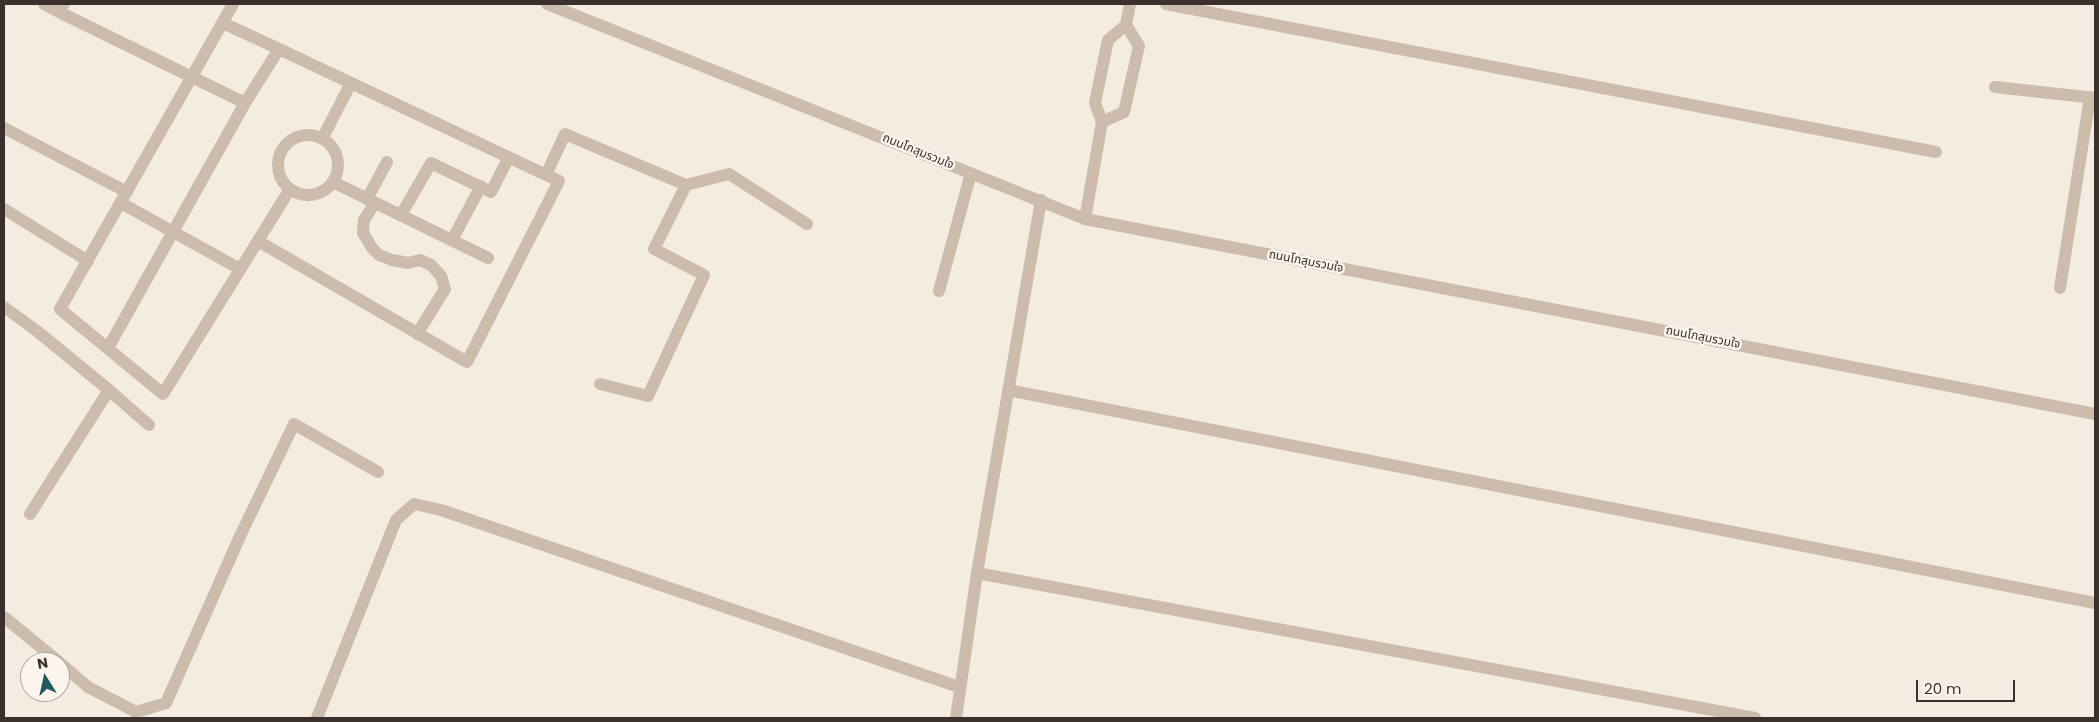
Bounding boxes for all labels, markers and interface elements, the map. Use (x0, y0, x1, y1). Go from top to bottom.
street label: ถนนโกสุมรวมใจ (880, 131, 956, 173)
street label: ถนนโกสุมรวมใจ (1267, 248, 1345, 276)
street label: ถนนโกสุมรวมใจ (1664, 324, 1742, 352)
north arrow (20, 652, 70, 702)
text: N (36, 652, 49, 674)
scale bar (1919, 670, 2018, 702)
text: 20 m (1924, 678, 1962, 699)

